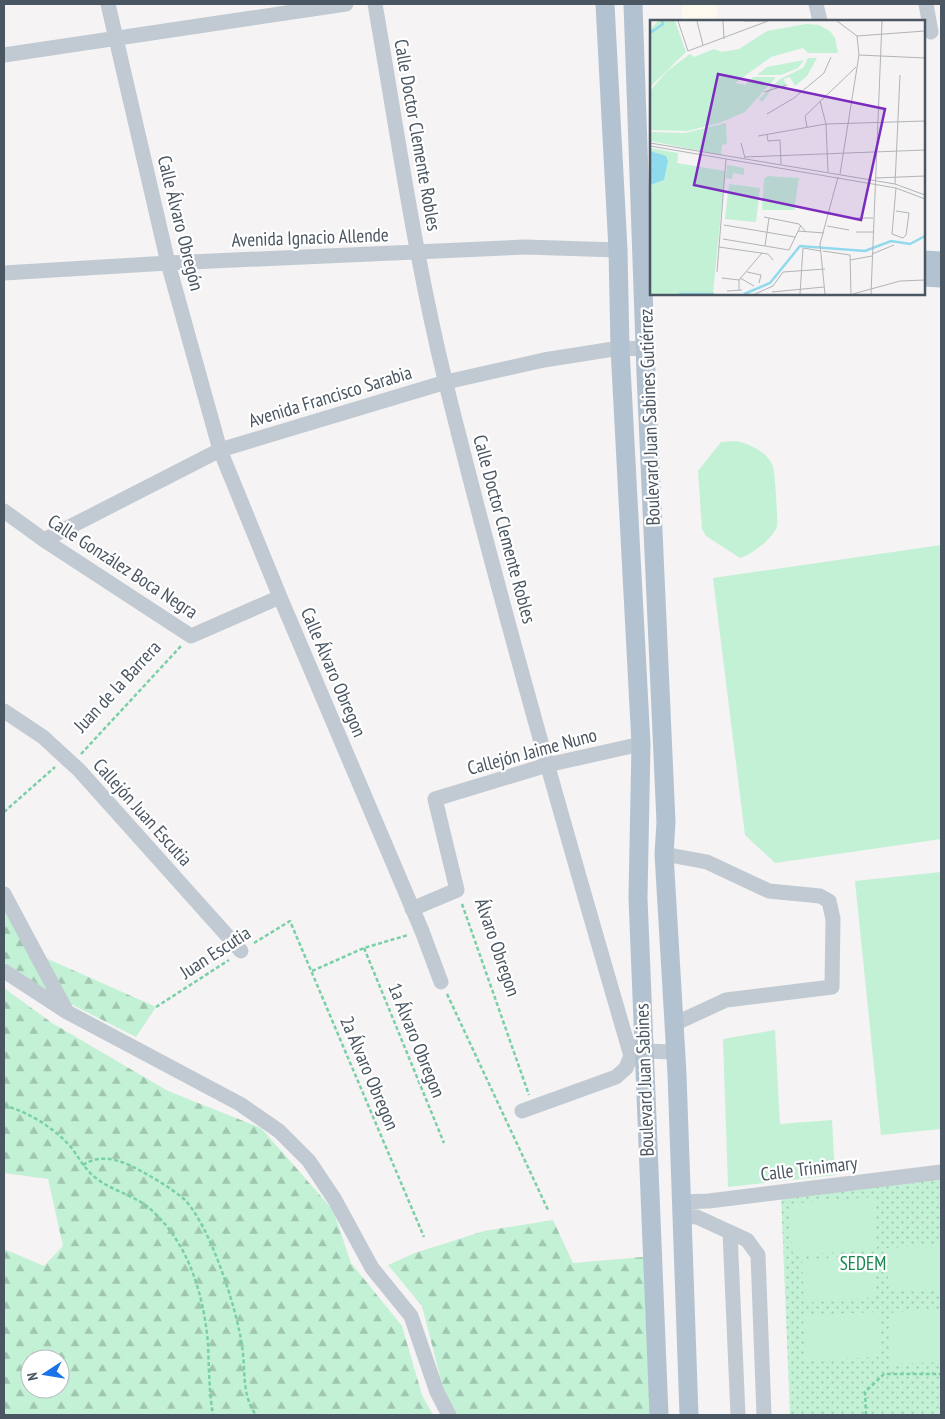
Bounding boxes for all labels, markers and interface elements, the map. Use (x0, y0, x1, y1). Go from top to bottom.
inset map (650, 20, 925, 295)
street label: Calle Doctor Clemente Robles (389, 37, 447, 233)
street label: Calle Álvaro Obregón (153, 153, 209, 293)
street label: Avenida Ignacio Allende (231, 222, 389, 252)
street label: Boulevard Juan Sabines Gutiérrez (633, 308, 665, 526)
street label: Avenida Francisco Sarabia (245, 360, 415, 432)
street label: Calle Doctor Clemente Robles (468, 432, 542, 626)
street label: Calle González Boca Negra (43, 509, 203, 623)
street label: Calle Álvaro Obregon (296, 604, 372, 740)
street label: Juan de la Barrera (68, 635, 166, 738)
street label: Callejón Jaime Nuno (465, 722, 599, 780)
street label: Callejón Juan Escutia (88, 753, 198, 871)
street label: Álvaro Obregon (470, 895, 526, 999)
street label: Juan Escutia (174, 920, 255, 984)
street label: 1a Álvaro Obregon (383, 979, 451, 1101)
street label: Boulevard Juan Sabines (629, 1003, 659, 1157)
street label: 2a Álvaro Obregon (335, 1012, 405, 1134)
street label: Calle Trinimary (759, 1150, 860, 1186)
park label: SEDEM (840, 1251, 886, 1275)
north arrow (20, 1349, 70, 1399)
text: N (23, 1371, 42, 1382)

